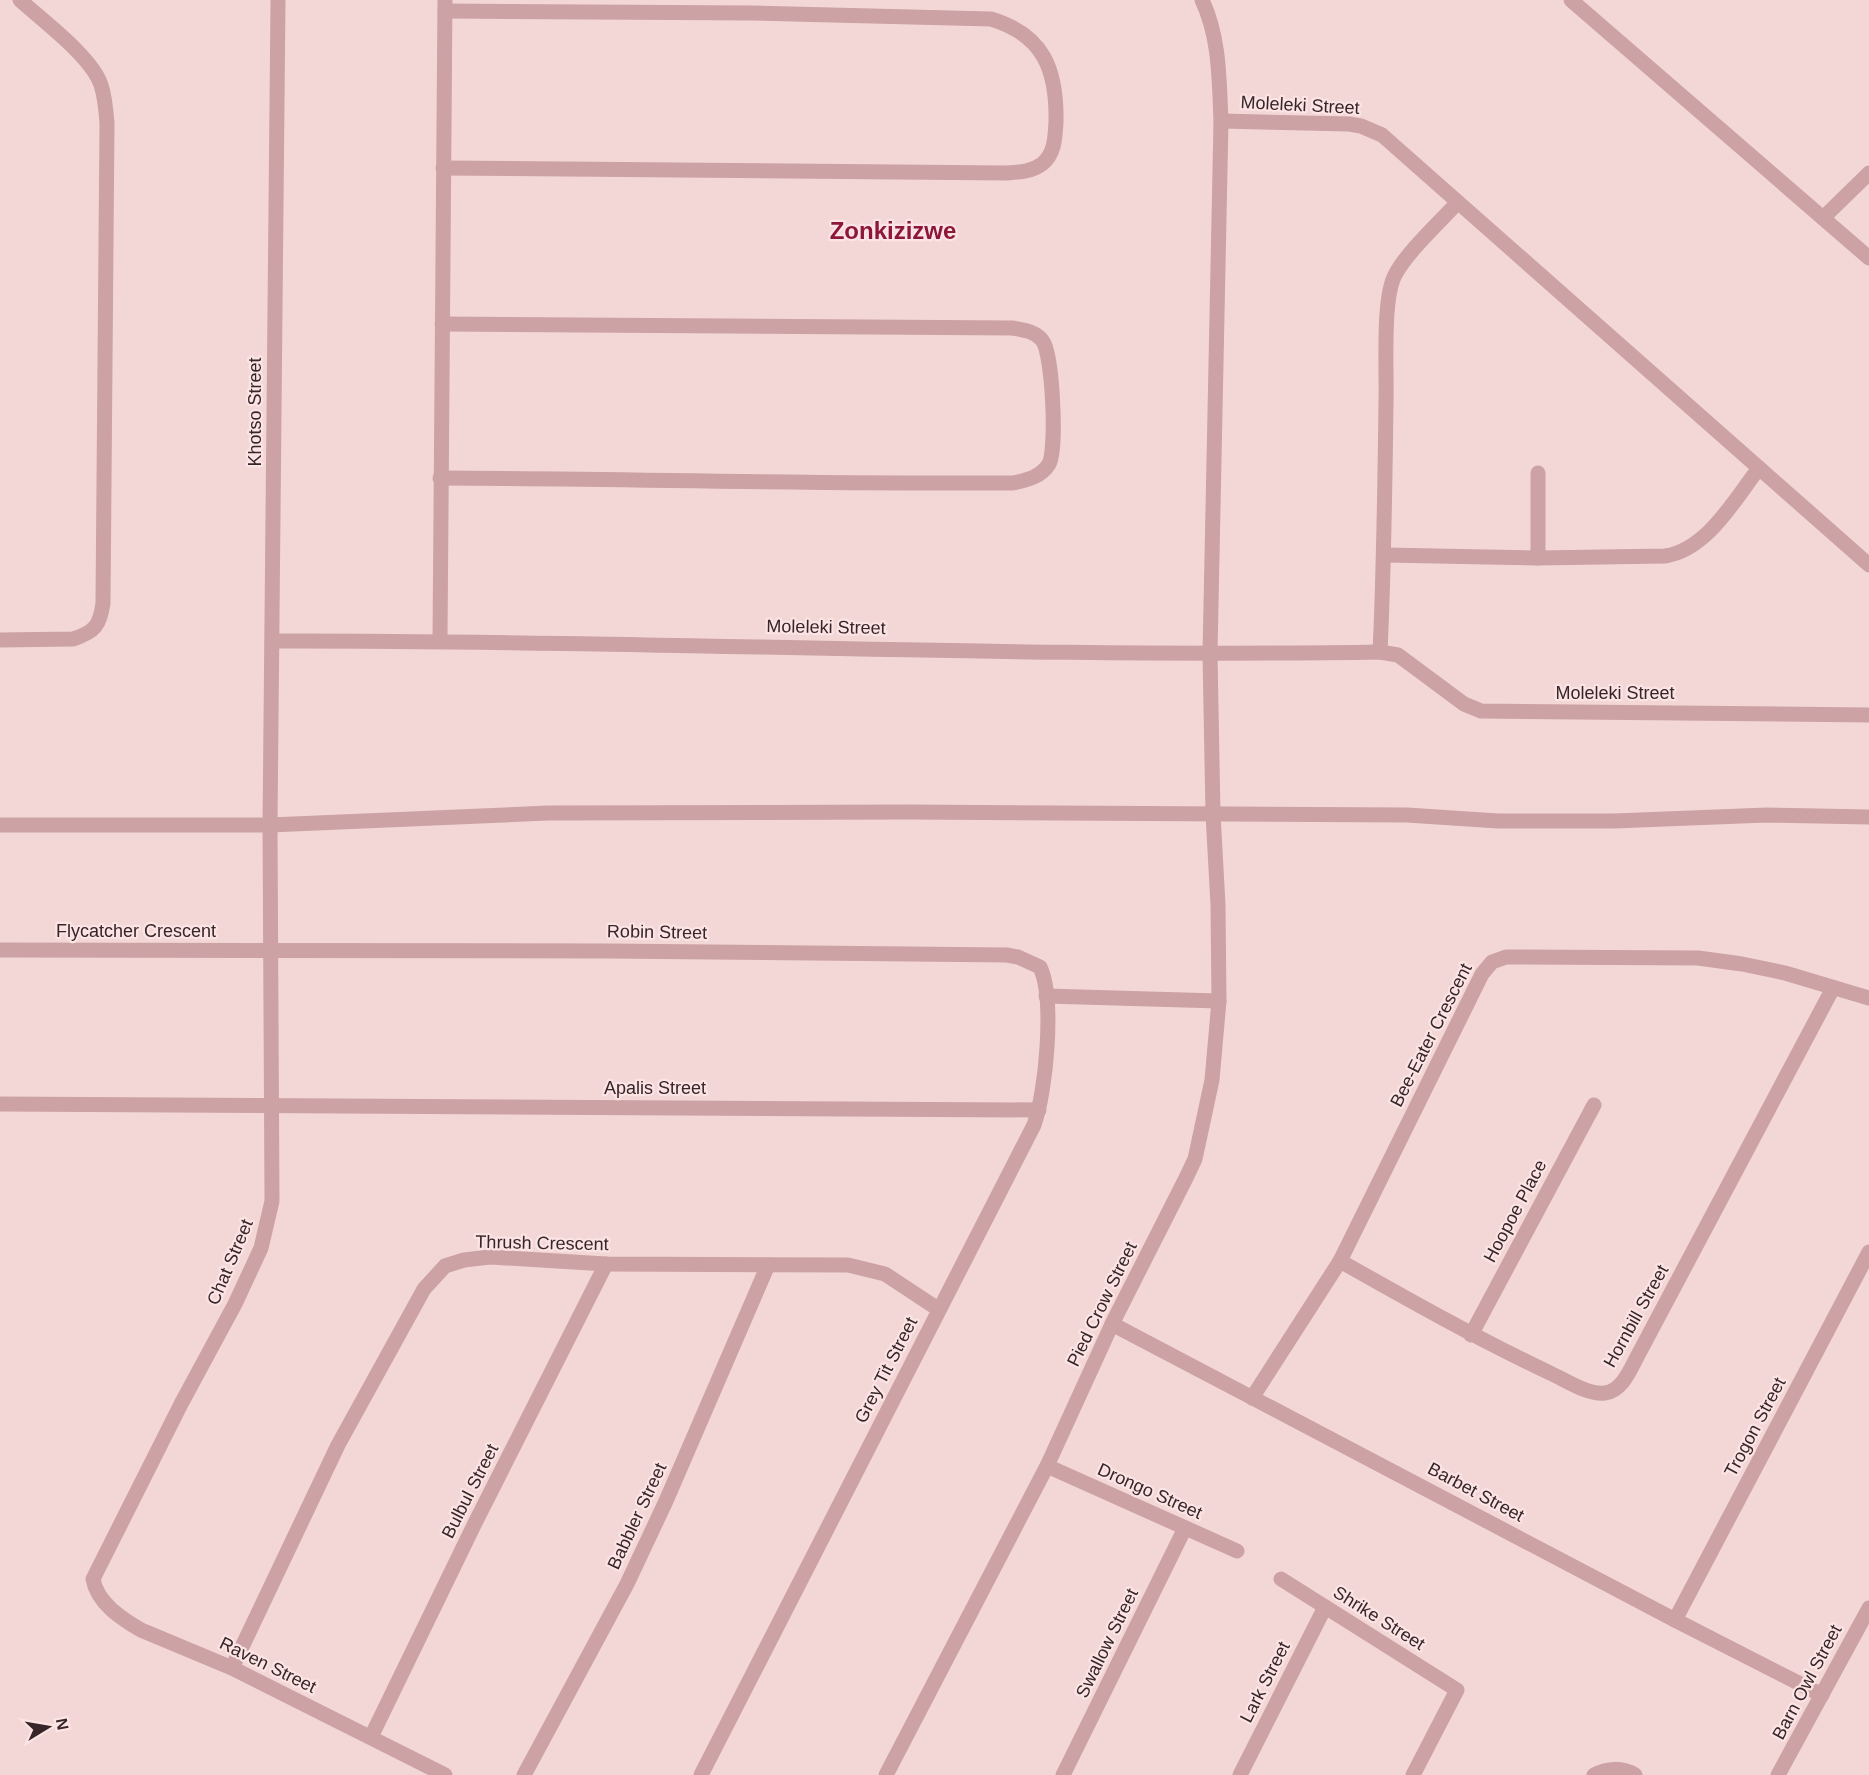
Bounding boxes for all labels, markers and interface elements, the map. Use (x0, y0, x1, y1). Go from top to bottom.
street label: Moleleki Street (1240, 92, 1360, 118)
district label: Zonkizizwe (830, 217, 956, 244)
street label: Khotso Street (245, 357, 265, 467)
street label: Moleleki Street (766, 616, 886, 638)
street label: Moleleki Street (1555, 683, 1675, 703)
street label: Flycatcher Crescent (56, 921, 216, 941)
street label: Robin Street (607, 921, 707, 943)
street label: Bee-Eater Crescent (1386, 960, 1476, 1110)
street label: Apalis Street (604, 1078, 706, 1098)
street label: Hoopoe Place (1480, 1156, 1550, 1266)
street label: Chat Street (203, 1216, 257, 1308)
street label: Thrush Crescent (475, 1232, 609, 1254)
street label: Pied Crow Street (1063, 1238, 1141, 1370)
street label: Hornbill Street (1600, 1261, 1672, 1371)
street label: Grey Tit Street (851, 1314, 921, 1426)
street label: Trogon Street (1720, 1374, 1790, 1480)
street label: Bulbul Street (438, 1441, 502, 1541)
street label: Barbet Street (1424, 1458, 1528, 1526)
street label: Drongo Street (1095, 1459, 1205, 1523)
street label: Babbler Street (604, 1460, 670, 1572)
street label: Shrike Street (1330, 1582, 1428, 1654)
street label: Swallow Street (1072, 1585, 1142, 1701)
street label: Barn Owl Street (1768, 1621, 1846, 1743)
street label: Raven Street (216, 1633, 320, 1697)
street label: Lark Street (1236, 1638, 1294, 1726)
north arrow (18, 1697, 78, 1757)
text: N (53, 1717, 72, 1732)

